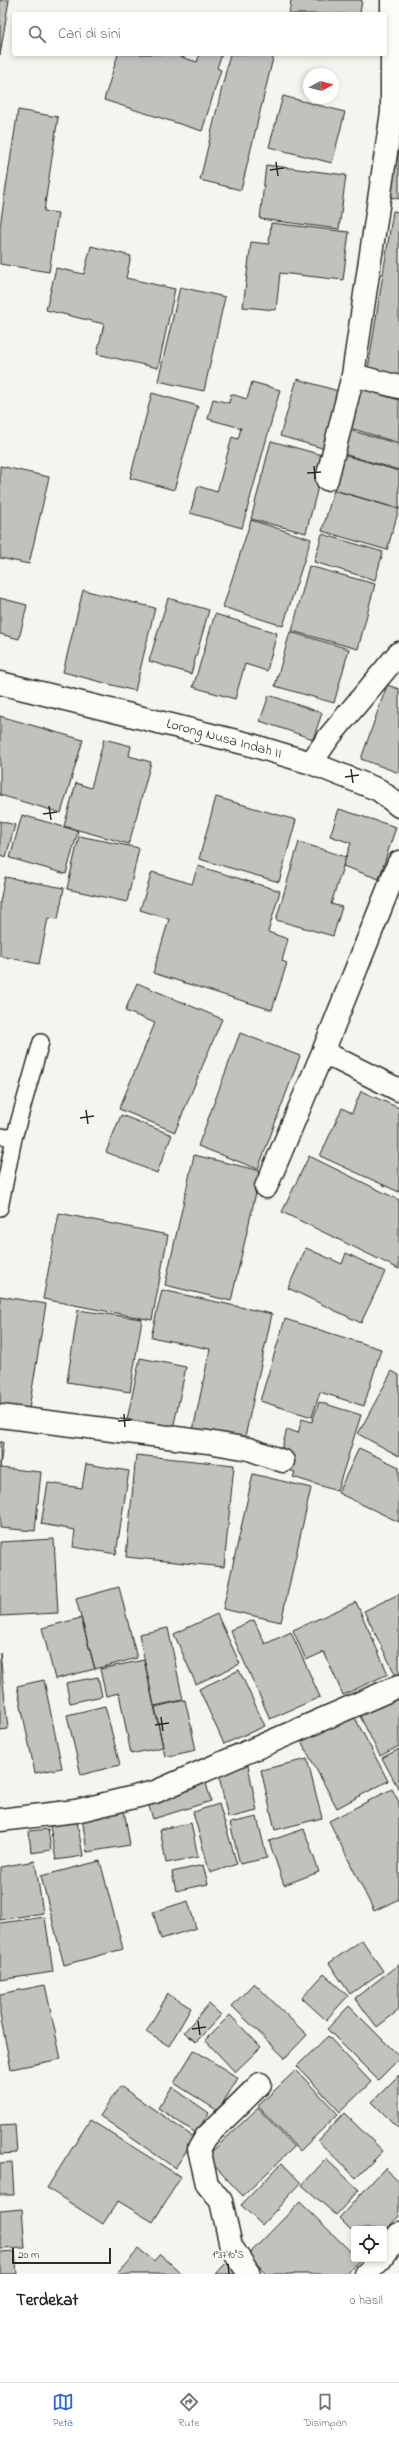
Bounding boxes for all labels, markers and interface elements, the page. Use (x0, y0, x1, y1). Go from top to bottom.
search box (12, 12, 387, 56)
icon: search (26, 23, 48, 45)
text: Cari di sini (58, 23, 121, 45)
north arrow (303, 68, 339, 104)
street label: Lorong Nusa Indah II (164, 713, 284, 765)
map controls (351, 2226, 387, 2262)
button: locate (351, 2226, 387, 2262)
scale bar (12, 2246, 111, 2265)
text: 20 m (18, 2247, 40, 2263)
text: 1°37'10"S (212, 2248, 244, 2263)
text: Terdekat (16, 2288, 78, 2313)
text: 0 hasil (350, 2291, 383, 2310)
tab: Peta (52, 2391, 74, 2431)
tab: Rute (178, 2391, 200, 2431)
tab: Disimpan (304, 2391, 347, 2431)

